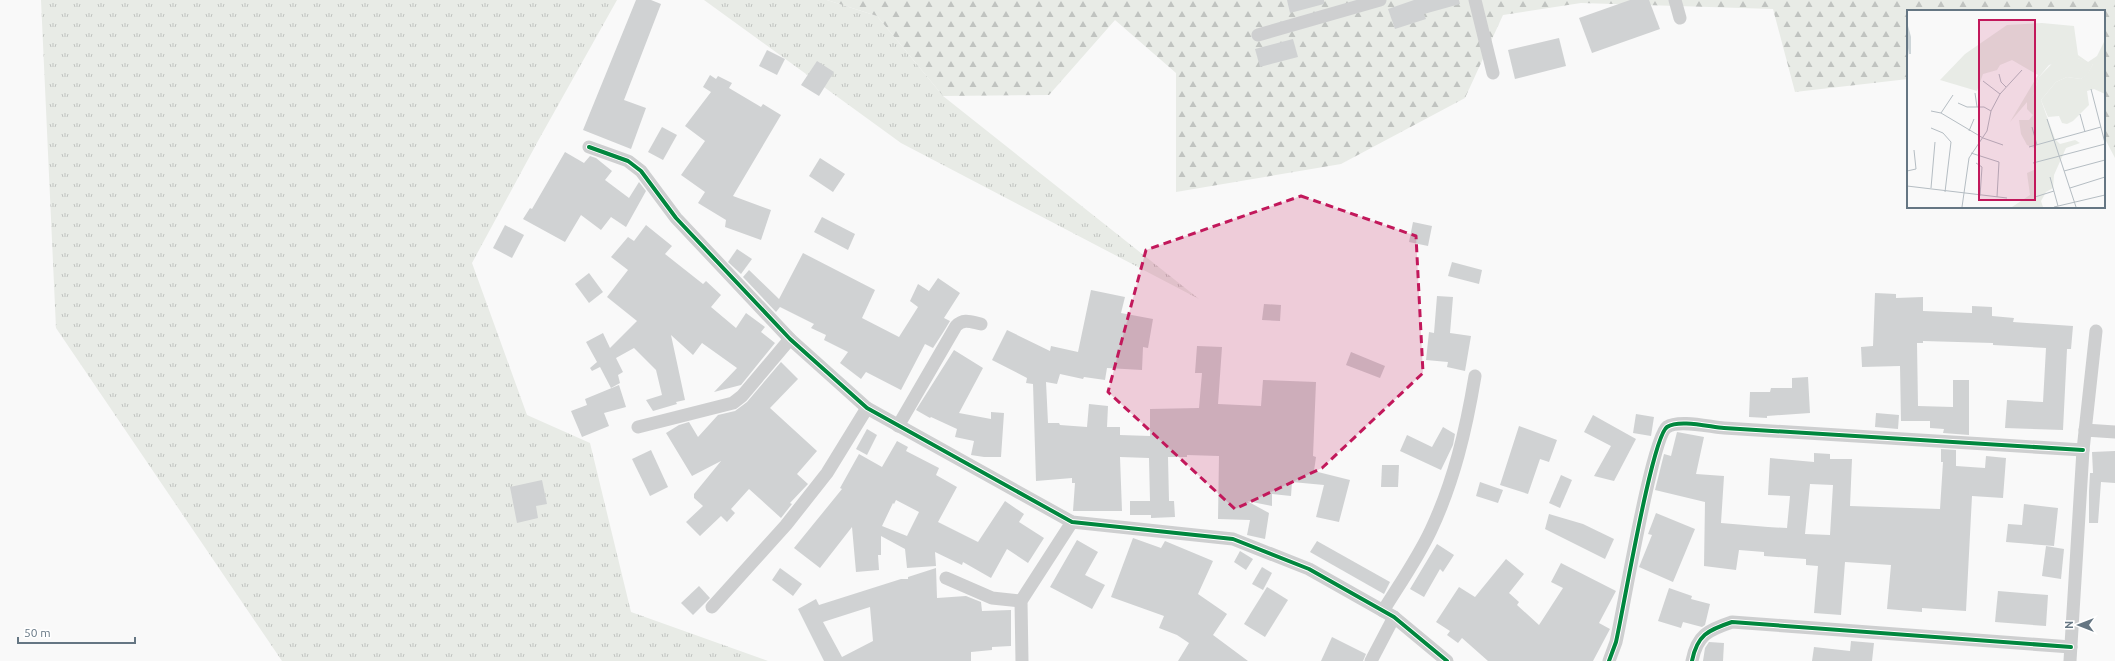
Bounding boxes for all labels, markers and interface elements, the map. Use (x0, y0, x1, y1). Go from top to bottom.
inset map (1907, 10, 2105, 208)
north arrow (2059, 605, 2099, 645)
scale bar (18, 619, 135, 645)
text: N (2063, 621, 2075, 629)
text: 50 m (24, 626, 51, 639)

